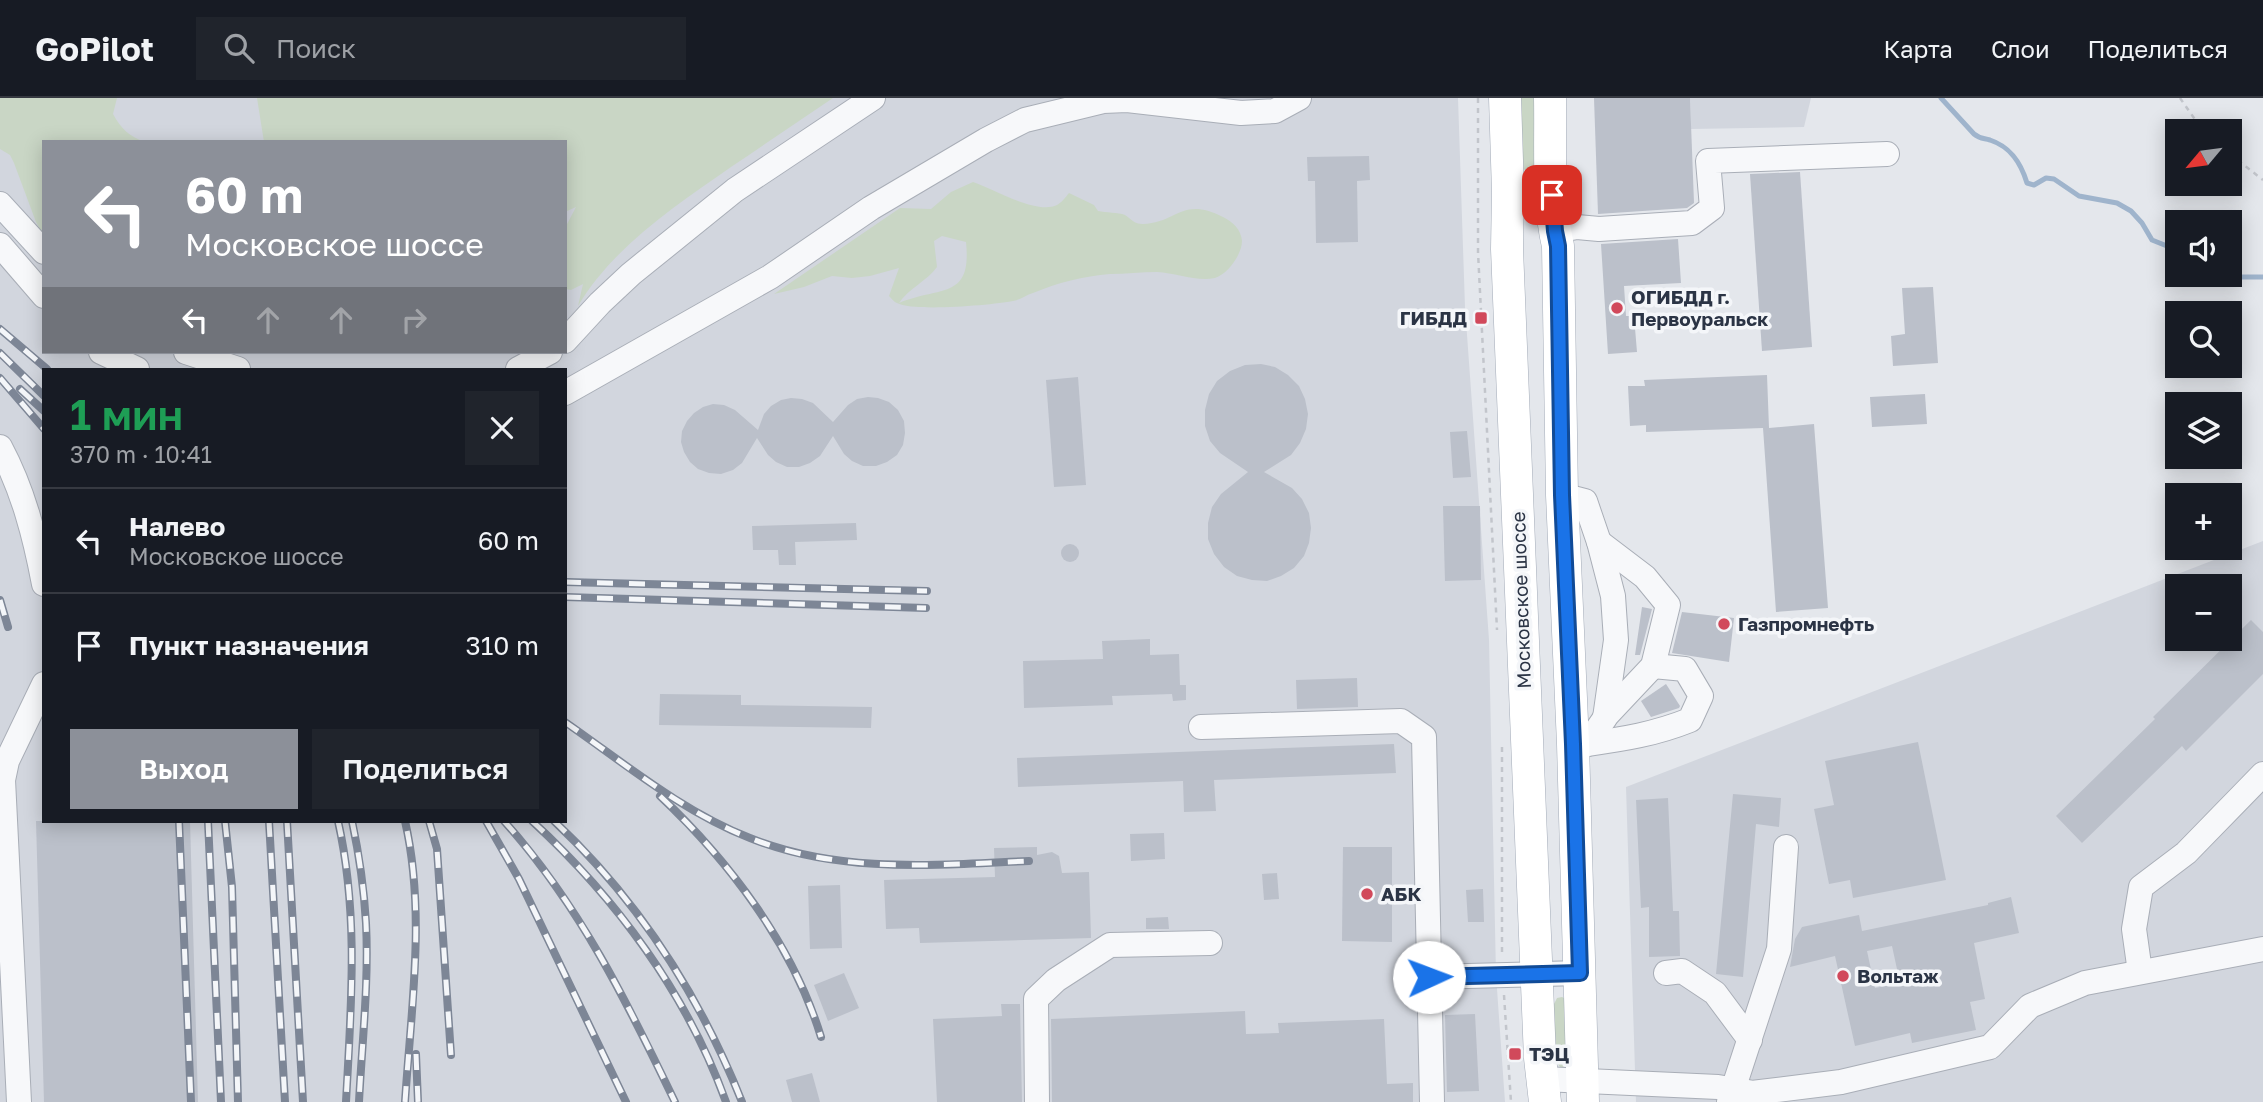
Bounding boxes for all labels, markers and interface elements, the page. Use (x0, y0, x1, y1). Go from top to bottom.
search box (196, 17, 686, 80)
text: GoPilot (35, 29, 154, 68)
icon: search (220, 29, 258, 67)
text: Поиск (276, 33, 356, 64)
text: Карта (1883, 34, 1953, 63)
text: Слои (1991, 34, 2050, 63)
text: Поделиться (2088, 34, 2228, 63)
north arrow (2165, 119, 2242, 196)
map controls (2165, 119, 2242, 651)
text: 60 m (185, 165, 303, 224)
pin (1522, 165, 1582, 225)
icon: left (70, 168, 161, 259)
icon: arrive (1533, 176, 1571, 214)
button: sound (2165, 210, 2242, 287)
text: Московское шоссе (185, 225, 484, 263)
place label: ОГИБДД г. Первоуральск (1631, 285, 1768, 330)
marker: ОГИБДД г. Первоуральск (1609, 300, 1625, 316)
icon: left (176, 301, 214, 339)
icon: ahead (249, 301, 287, 339)
icon: ahead (322, 301, 360, 339)
icon: right (395, 301, 433, 339)
button: search (2165, 301, 2242, 378)
place label: ГИБДД (1400, 306, 1467, 329)
marker: ГИБДД (1473, 310, 1489, 326)
text: 1 мин (70, 389, 183, 439)
button: close (465, 391, 539, 465)
button: layers (2165, 392, 2242, 469)
text: 370 m · 10:41 (70, 440, 212, 468)
button: + (2165, 483, 2242, 560)
text: Налево (129, 511, 225, 542)
street label: Московское шоссе (1506, 511, 1535, 689)
icon: left (70, 522, 108, 560)
text: 60 m (478, 525, 539, 556)
text: Московское шоссе (129, 542, 344, 570)
button: − (2165, 574, 2242, 651)
place label: Газпромнефть (1738, 612, 1875, 635)
marker: Газпромнефть (1716, 616, 1732, 632)
icon: arrive (70, 627, 108, 665)
text: Пункт назначения (129, 630, 369, 661)
text: 310 m (466, 630, 539, 661)
button: Выход (70, 729, 298, 809)
button: Поделиться (312, 729, 539, 809)
place label: АБК (1381, 882, 1421, 905)
marker: АБК (1359, 886, 1375, 902)
position arrow (1392, 940, 1466, 1014)
place label: Вольтаж (1857, 964, 1939, 987)
marker: Вольтаж (1835, 968, 1851, 984)
place label: ТЭЦ (1529, 1042, 1570, 1065)
marker: ТЭЦ (1507, 1046, 1523, 1062)

